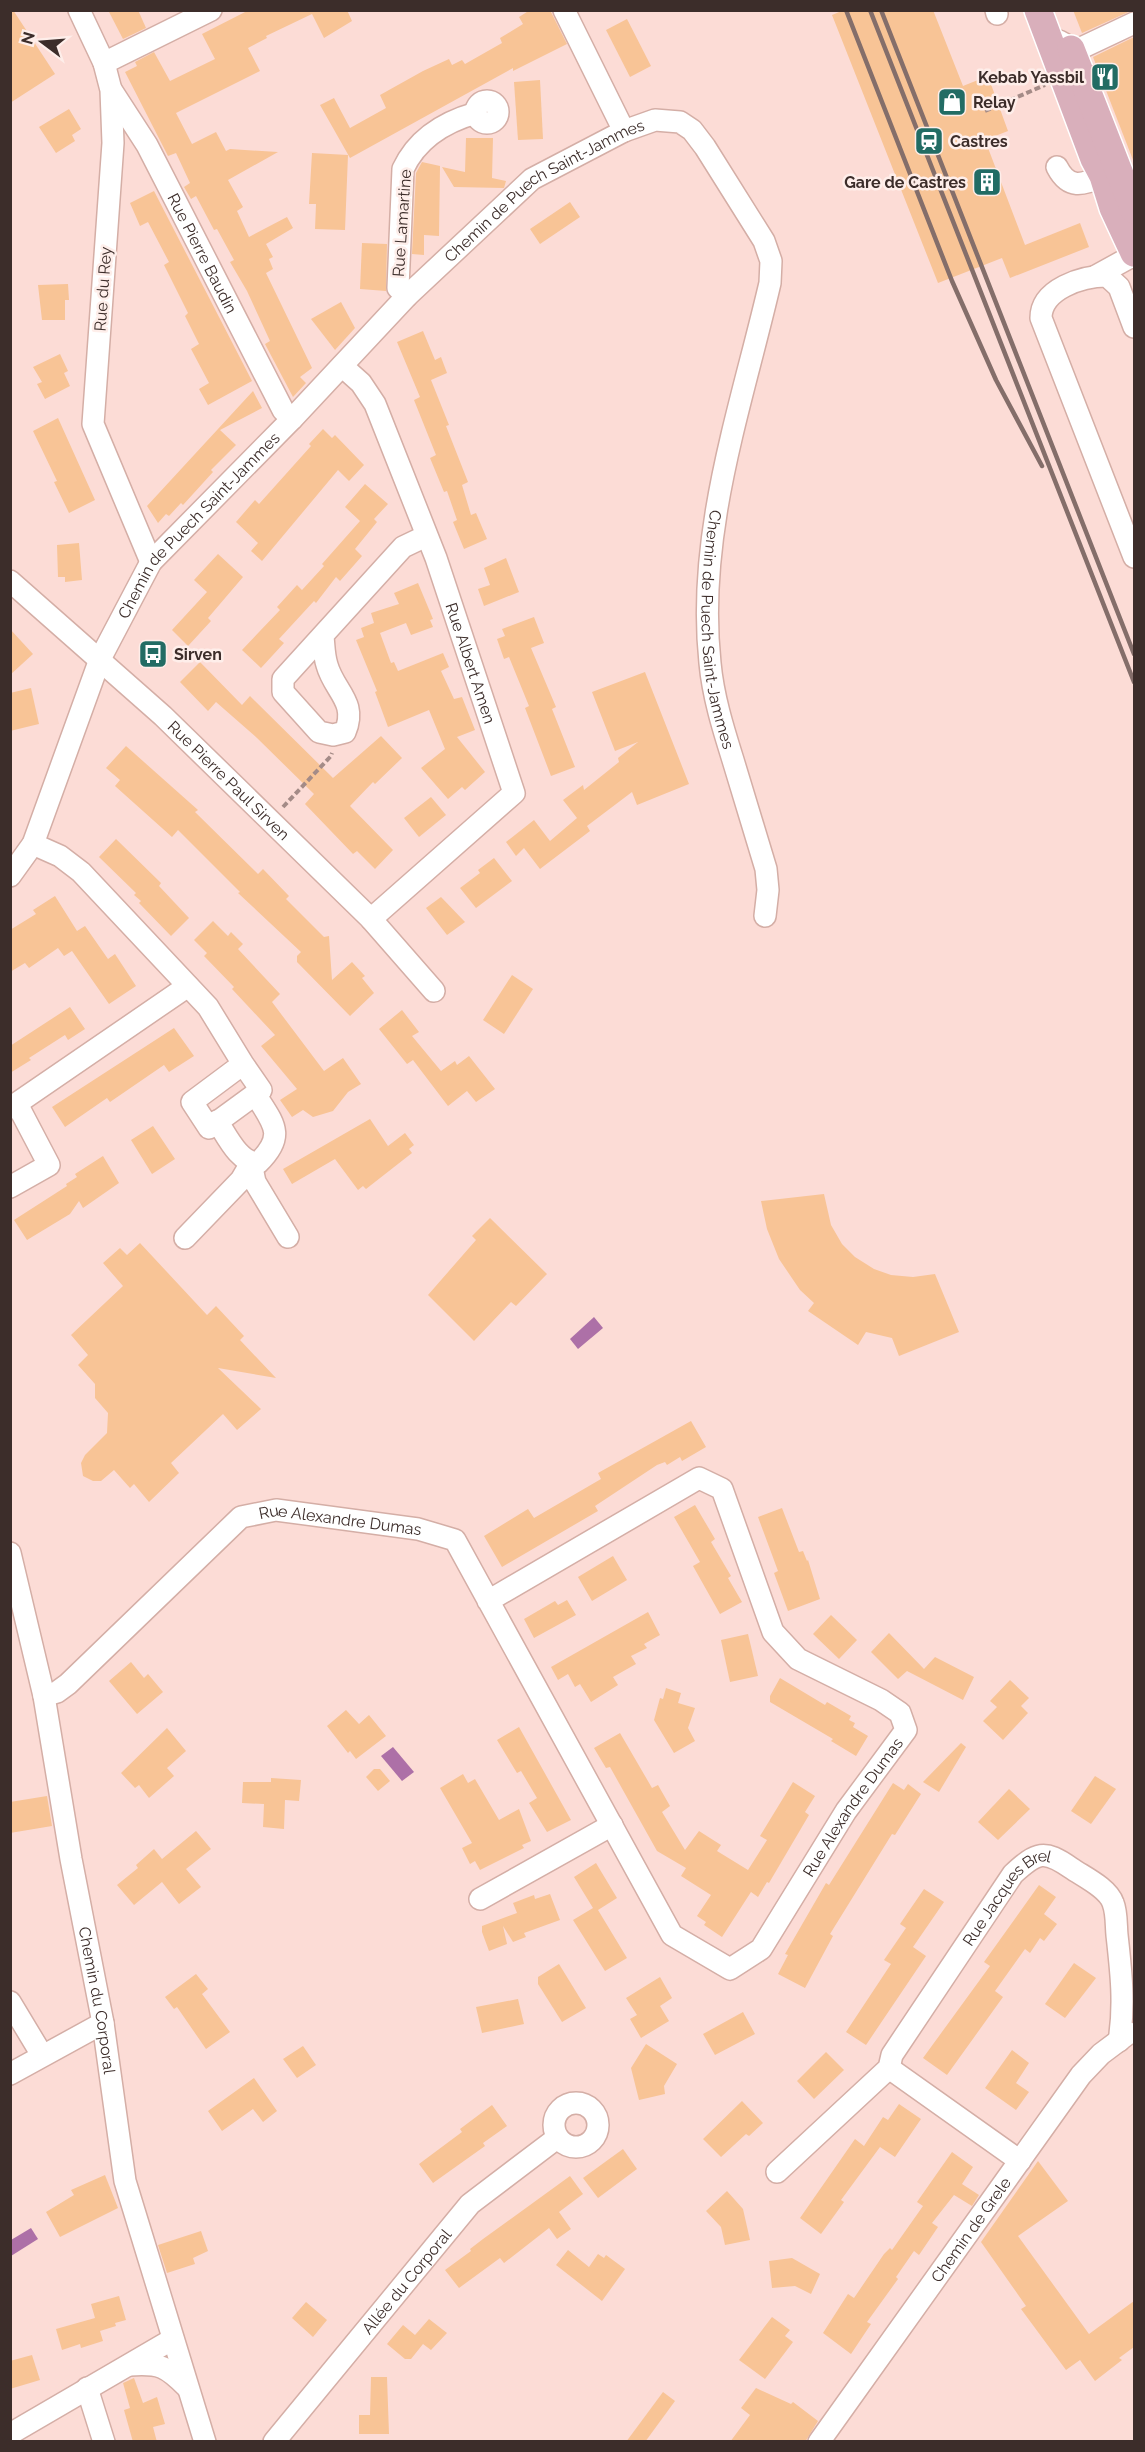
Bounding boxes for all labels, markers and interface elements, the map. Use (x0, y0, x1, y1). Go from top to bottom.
north arrow (12, 12, 72, 72)
text: N (17, 30, 39, 46)
restaurant icon: Kebab Yassbil (1089, 61, 1121, 93)
place label: Kebab Yassbil (978, 68, 1085, 87)
shop icon: Relay (936, 86, 968, 118)
place label: Relay (973, 93, 1016, 112)
street label: Chemin de Puech Saint-Jammes (440, 115, 647, 266)
station icon: Castres (913, 125, 945, 157)
place label: Castres (950, 132, 1008, 151)
building icon: Gare de Castres (971, 166, 1003, 198)
street label: Rue Lamartine (389, 168, 415, 278)
place label: Gare de Castres (844, 173, 966, 192)
street label: Rue Pierre Baudin (164, 190, 241, 316)
street label: Rue du Rey (91, 246, 115, 332)
street label: Chemin de Puech Saint-Jammes (114, 428, 284, 622)
street label: Chemin de Puech Saint-Jammes (698, 509, 739, 751)
street label: Rue Albert Amen (442, 600, 500, 726)
bus stop icon: Sirven (137, 638, 169, 670)
place label: Sirven (174, 645, 222, 664)
street label: Rue Pierre Paul Sirven (164, 717, 294, 844)
street label: Rue Alexandre Dumas (257, 1500, 423, 1539)
street label: Rue Alexandre Dumas (798, 1734, 907, 1880)
street label: Rue Jacques Brel (958, 1846, 1054, 1949)
street label: Chemin du Corporal (75, 1925, 120, 2076)
street label: Chemin de Grele (927, 2173, 1015, 2286)
street label: Allée du Corporal (357, 2225, 455, 2338)

